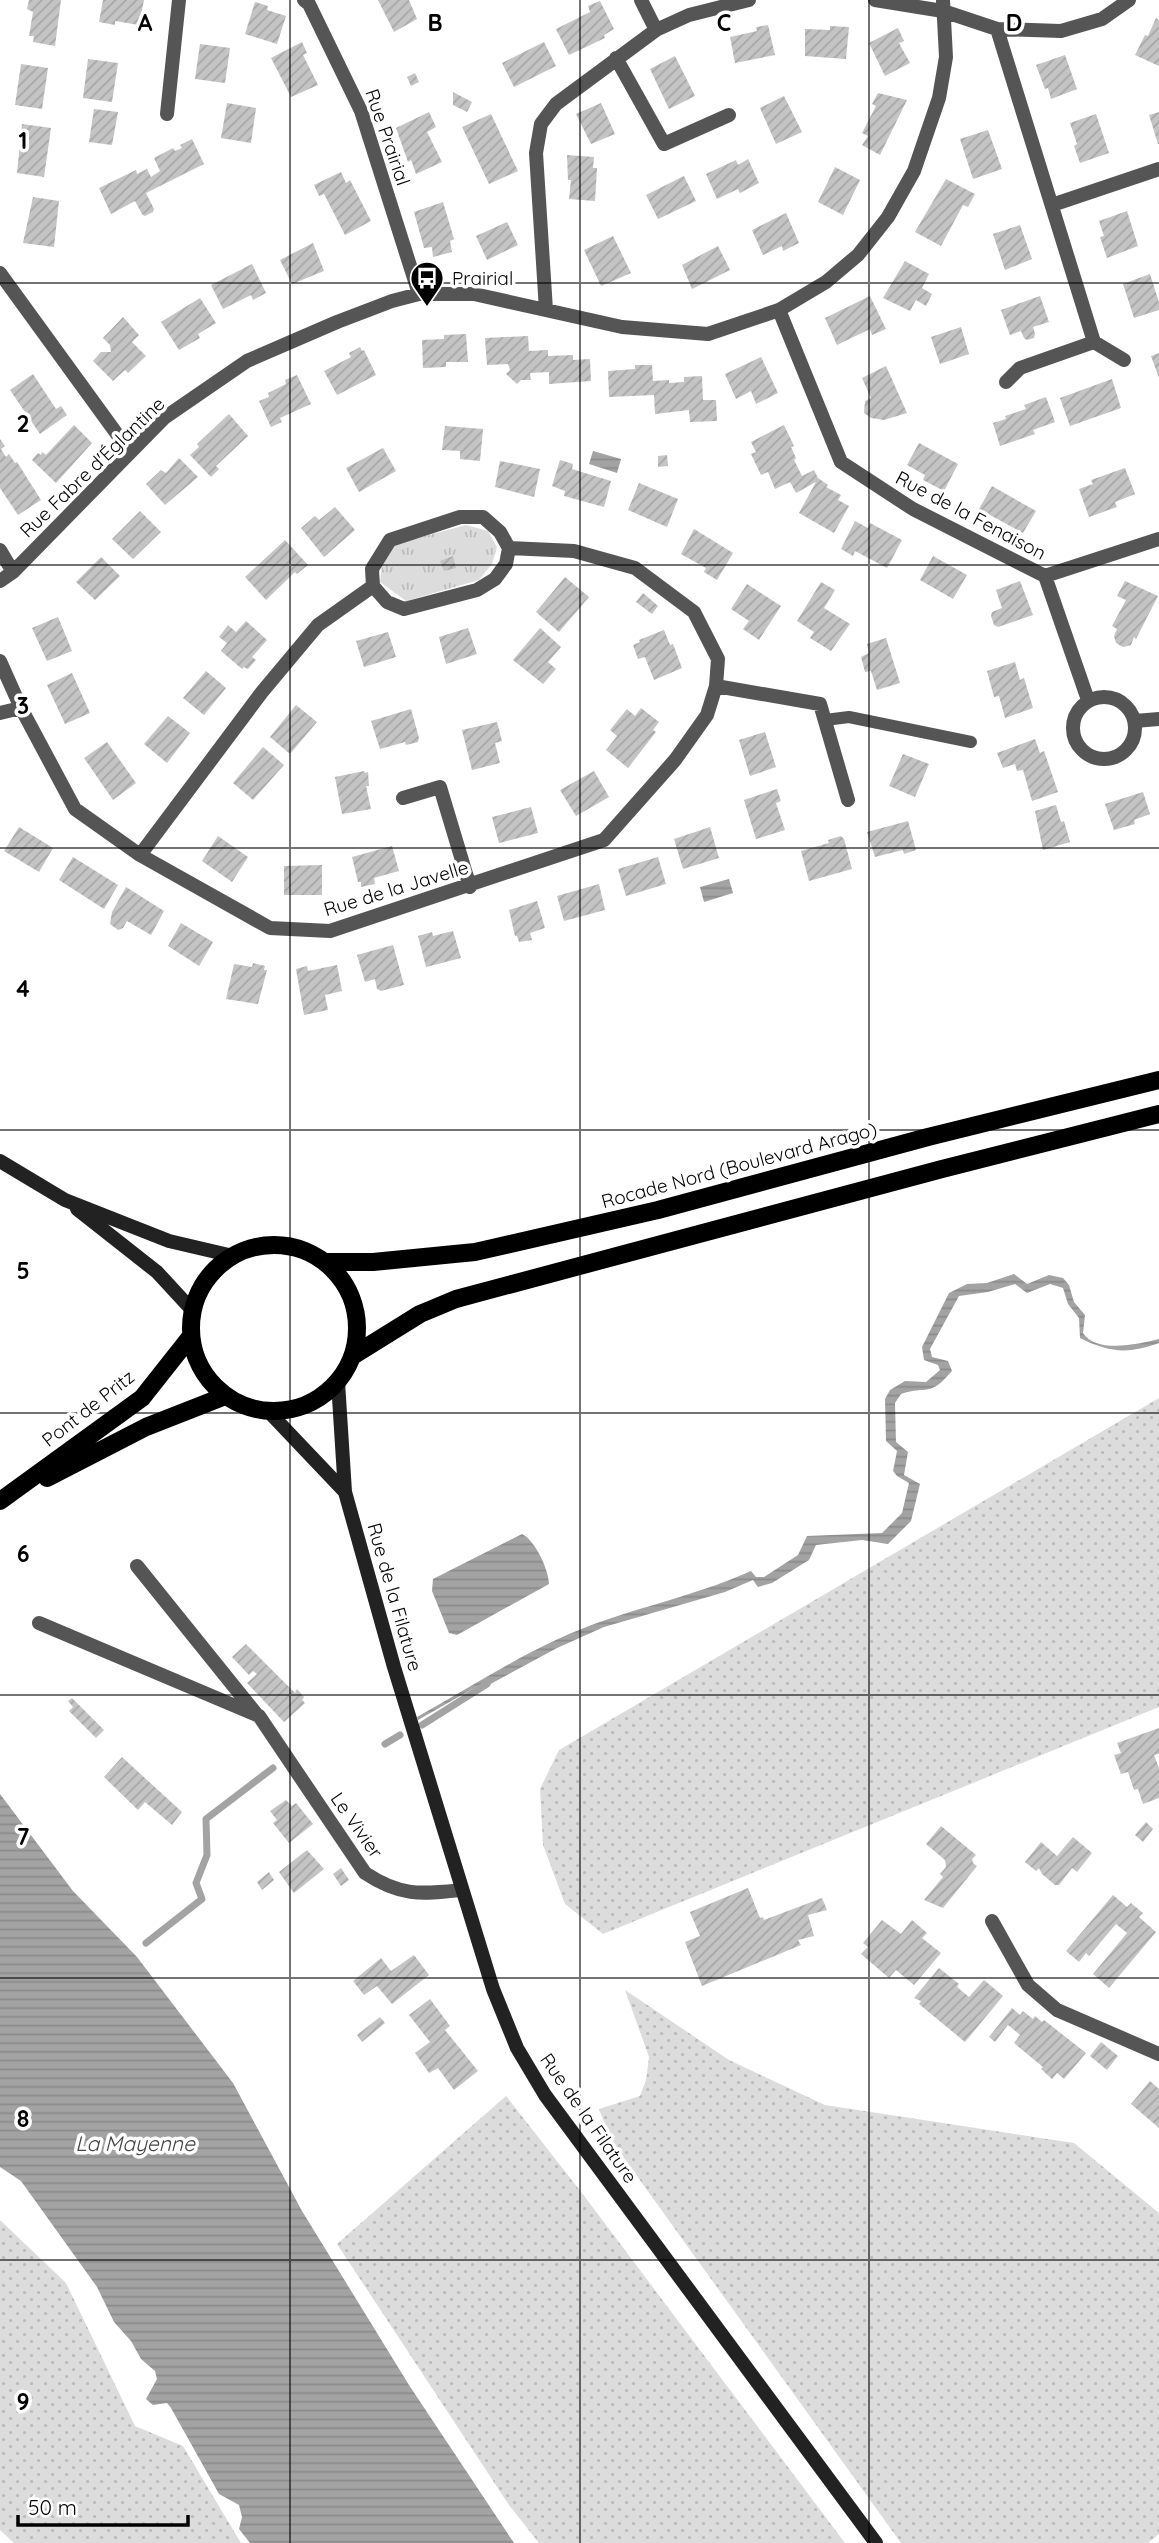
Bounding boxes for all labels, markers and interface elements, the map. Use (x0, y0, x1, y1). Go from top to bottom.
text: A (138, 8, 153, 37)
text: B (427, 8, 443, 37)
text: C (717, 8, 731, 37)
text: D (1006, 8, 1022, 37)
street label: Rue Prairial (360, 86, 416, 188)
text: 1 (19, 126, 27, 155)
bus stop icon: Prairial (408, 259, 446, 308)
place label: Prairial (452, 266, 513, 290)
street label: Rue Fabre d'Églantine (14, 392, 170, 542)
text: 2 (16, 409, 30, 438)
street label: Rue de la Fenaison (892, 465, 1050, 565)
text: 3 (17, 691, 29, 720)
street label: Rue de la Javelle (321, 855, 471, 921)
text: 4 (16, 974, 30, 1003)
street label: Rocade Nord (Boulevard Arago) (599, 1117, 879, 1213)
text: 5 (16, 1256, 30, 1285)
street label: Pont de Pritz (37, 1364, 139, 1452)
street label: Rue de la Filature (362, 1520, 428, 1674)
text: 6 (17, 1539, 29, 1568)
street label: Le Vivier (326, 1787, 389, 1863)
text: 7 (17, 1822, 30, 1851)
street label: Rue de la Filature (535, 2048, 643, 2188)
text: 8 (17, 2104, 29, 2133)
water label: La Mayenne (75, 2130, 196, 2156)
text: 9 (16, 2387, 30, 2416)
scale bar (18, 2484, 187, 2528)
text: 50 m (28, 2494, 77, 2520)

